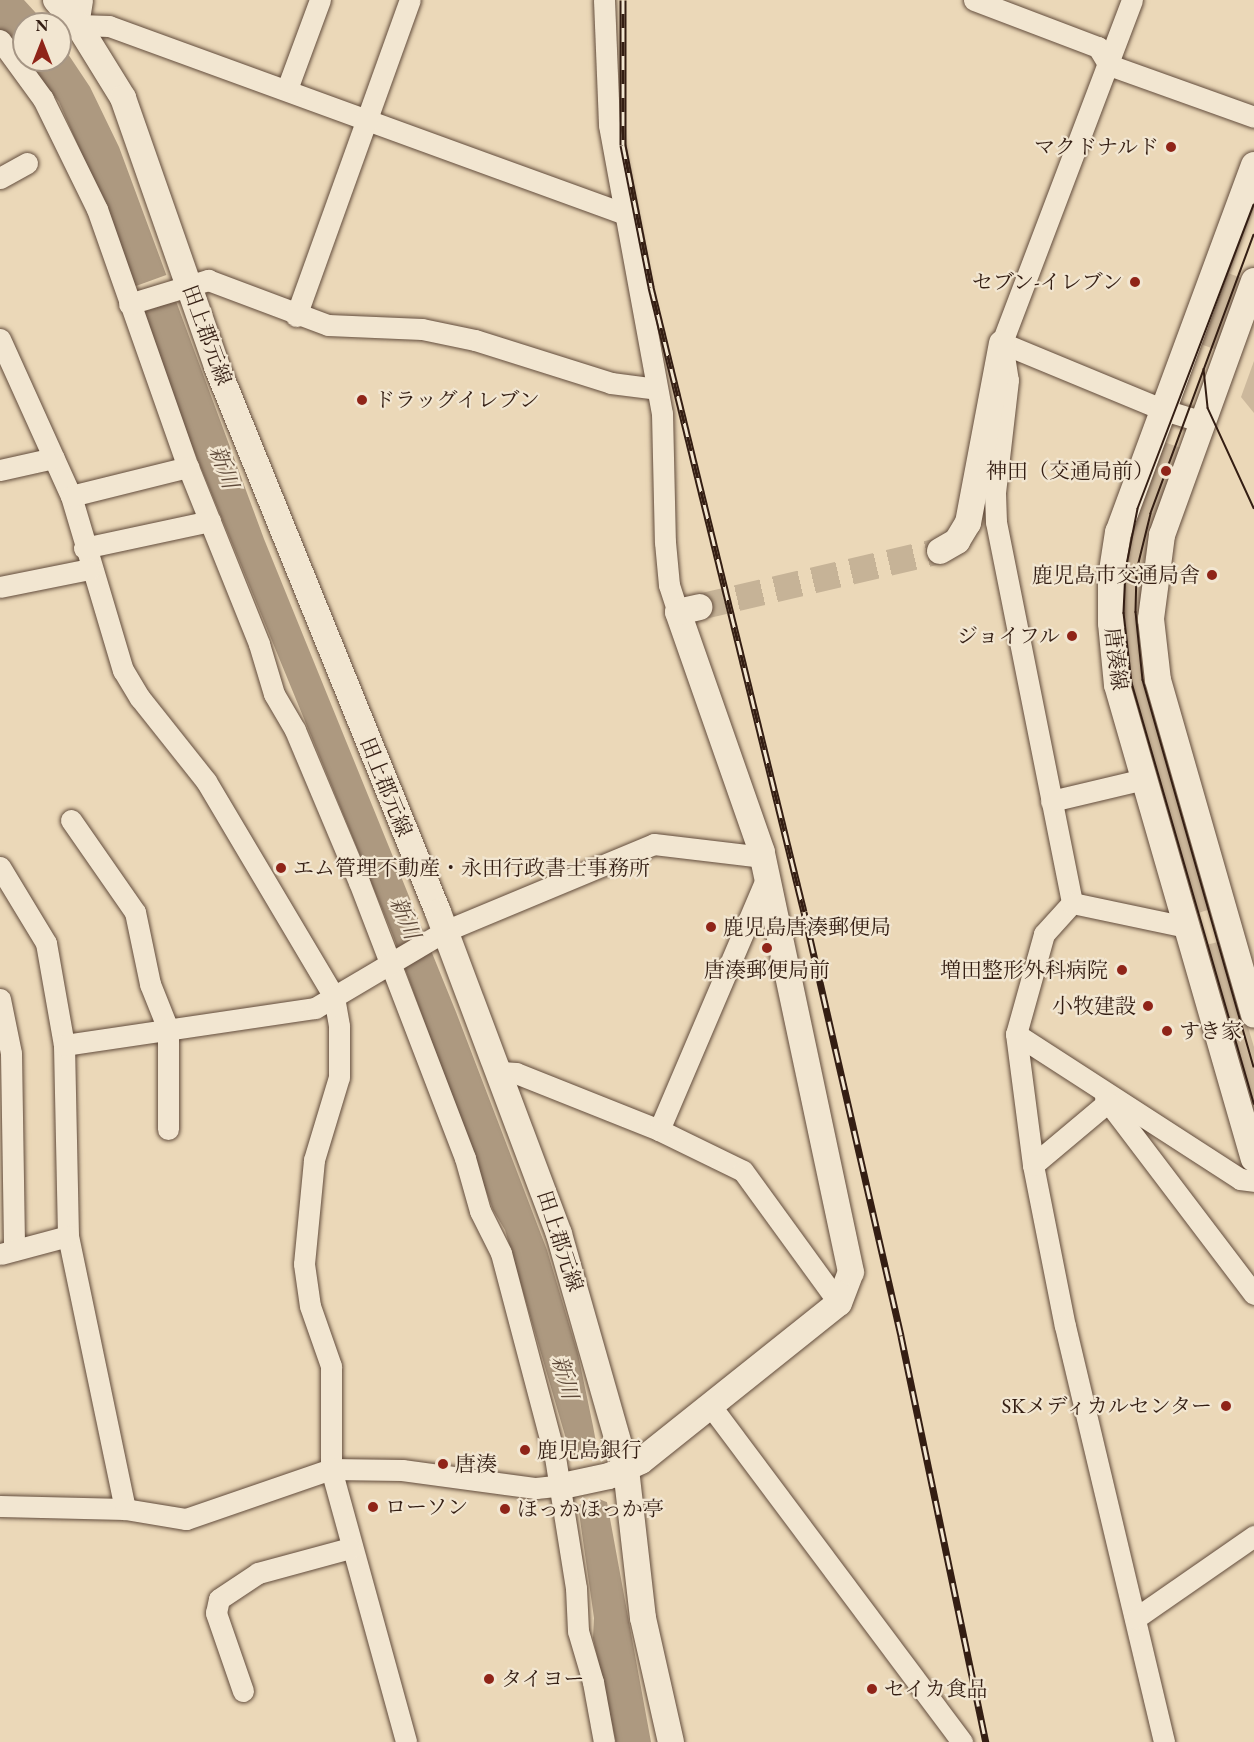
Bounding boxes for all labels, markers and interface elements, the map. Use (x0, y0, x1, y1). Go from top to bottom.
north arrow (12, 12, 72, 72)
text: N (36, 15, 48, 36)
place label: マクドナルド (1033, 134, 1159, 160)
marker: マクドナルド (1164, 140, 1178, 154)
place label: セブン-イレブン (970, 269, 1123, 295)
marker: セブン-イレブン (1128, 275, 1142, 289)
street label: 田上郡元線 (177, 281, 237, 389)
place label: ドラッグイレブン (374, 387, 542, 413)
marker: ドラッグイレブン (355, 393, 369, 407)
water label: 新川 (204, 442, 244, 492)
place label: 神田（交通局前） (986, 458, 1154, 484)
marker: 神田（交通局前） (1159, 464, 1173, 478)
place label: 鹿児島市交通局舎 (1032, 562, 1200, 588)
marker: 鹿児島市交通局舎 (1205, 568, 1219, 582)
place label: ジョイフル (955, 623, 1060, 649)
street label: 唐湊線 (1100, 626, 1132, 692)
marker: ジョイフル (1065, 629, 1079, 643)
street label: 田上郡元線 (355, 734, 417, 840)
place label: エム管理不動産・永田行政書士事務所 (293, 855, 650, 881)
marker: エム管理不動産・永田行政書士事務所 (274, 861, 288, 875)
water label: 新川 (384, 893, 426, 943)
place label: 鹿児島唐湊郵便局 (723, 914, 891, 940)
marker: 鹿児島唐湊郵便局 (704, 920, 718, 934)
marker: 唐湊郵便局前 (760, 941, 774, 955)
place label: 唐湊郵便局前 (704, 957, 830, 983)
place label: 増田整形外科病院 (940, 957, 1108, 983)
marker: 増田整形外科病院 (1113, 961, 1131, 979)
place label: 小牧建設 (1052, 993, 1136, 1019)
marker: 小牧建設 (1141, 999, 1155, 1013)
place label: すき家 (1179, 1018, 1242, 1044)
marker: すき家 (1160, 1024, 1174, 1038)
street label: 田上郡元線 (532, 1187, 588, 1295)
water label: 新川 (547, 1352, 583, 1402)
place label: SKメディカルセンター (999, 1393, 1212, 1419)
marker: SKメディカルセンター (1217, 1397, 1235, 1415)
place label: 鹿児島銀行 (537, 1437, 642, 1463)
marker: 鹿児島銀行 (518, 1443, 532, 1457)
place label: 唐湊 (455, 1451, 497, 1477)
marker: 唐湊 (436, 1457, 450, 1471)
place label: ローソン (385, 1494, 469, 1520)
place label: ほっかほっか亭 (517, 1496, 664, 1522)
marker: ローソン (366, 1500, 380, 1514)
marker: ほっかほっか亭 (498, 1502, 512, 1516)
place label: タイヨー (501, 1666, 585, 1692)
marker: タイヨー (482, 1672, 496, 1686)
place label: セイカ食品 (884, 1676, 989, 1702)
marker: セイカ食品 (865, 1682, 879, 1696)

